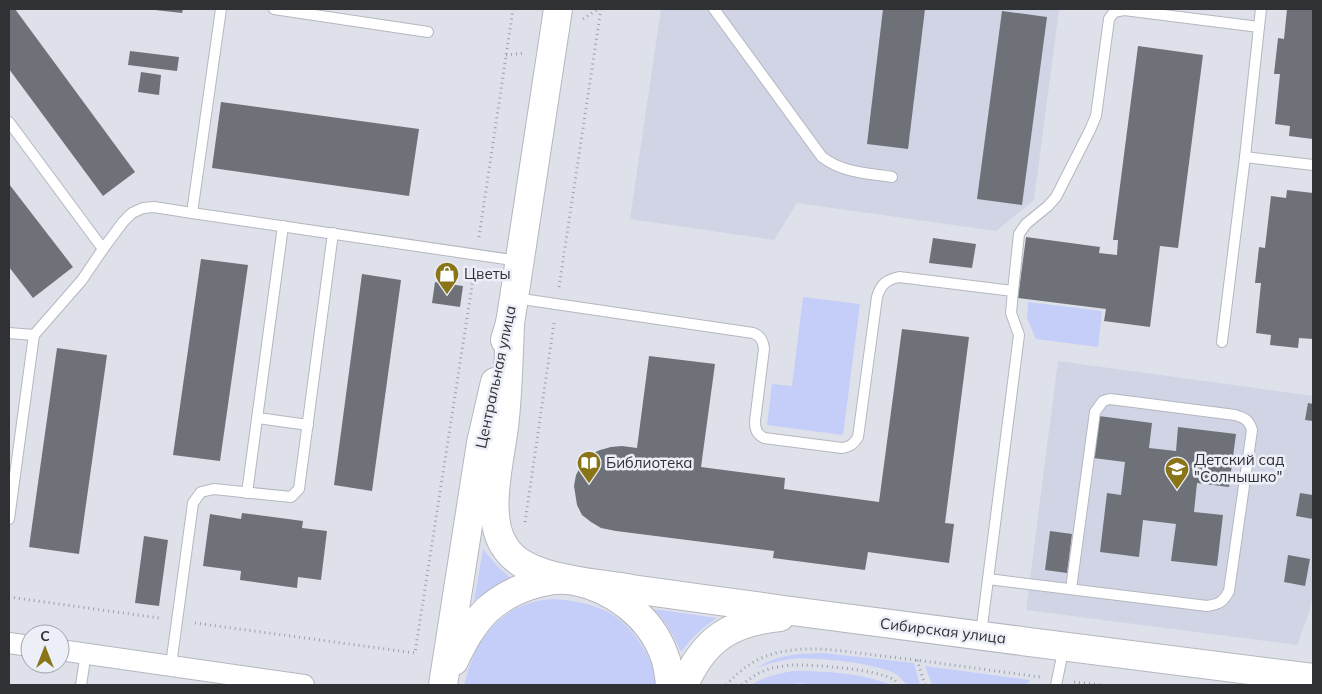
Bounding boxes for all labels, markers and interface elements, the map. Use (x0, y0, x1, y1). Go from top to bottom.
shop icon: Цветы (434, 261, 460, 295)
place label: Цветы (464, 264, 511, 283)
street label: Центральная улица (471, 304, 520, 450)
library icon: Библиотека (576, 450, 602, 484)
place label: Детский сад "Солнышко" (1194, 450, 1284, 486)
place label: Библиотека (606, 453, 692, 472)
school or university icon: Детский сад "Солнышко" (1164, 456, 1190, 490)
street label: Сибирская улица (879, 613, 1007, 648)
north arrow (20, 624, 70, 674)
text: С (40, 627, 50, 645)

